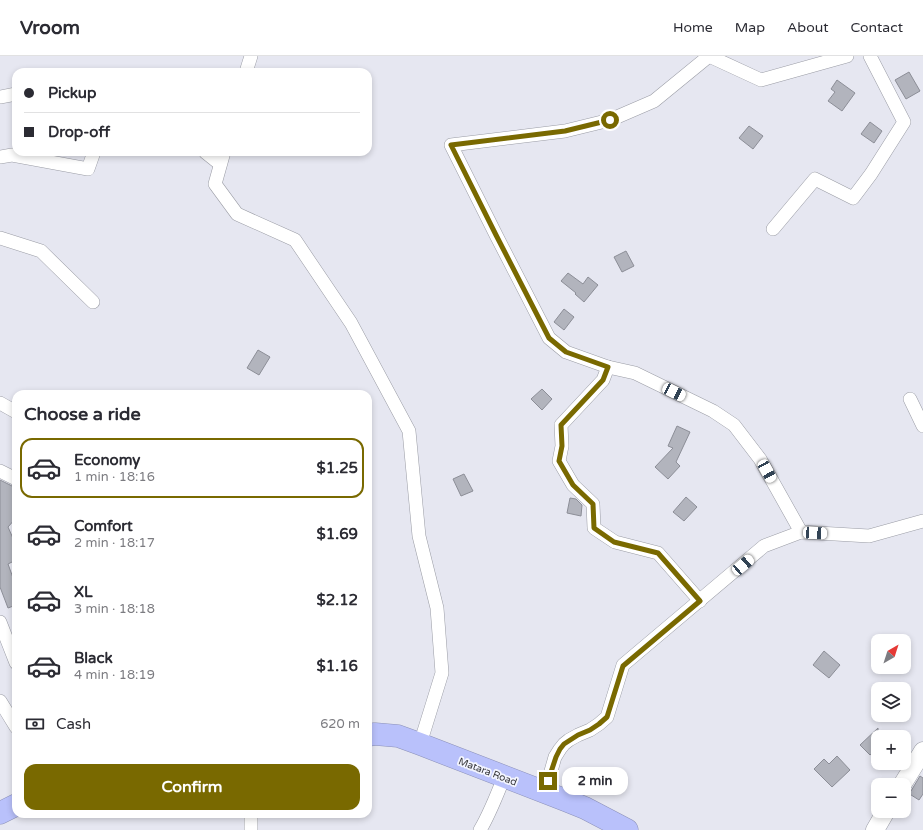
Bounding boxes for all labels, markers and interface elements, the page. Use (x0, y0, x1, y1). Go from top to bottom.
text: Vroom (20, 17, 80, 39)
text: Home (673, 19, 713, 36)
text: Map (735, 19, 765, 36)
text: About (787, 19, 829, 36)
text: Contact (851, 19, 903, 36)
text: Pickup (48, 84, 96, 102)
route start (601, 111, 619, 129)
text: Drop-off (48, 123, 110, 141)
car (661, 381, 687, 403)
text: Choose a ride (24, 403, 141, 425)
icon: car (26, 450, 62, 486)
text: Economy (74, 451, 140, 469)
car (756, 458, 778, 484)
text: $1.25 (317, 459, 358, 477)
text: 1 min · 18:16 (74, 469, 155, 485)
icon: car (26, 516, 62, 552)
text: Comfort (74, 517, 133, 535)
text: $1.69 (317, 525, 358, 543)
car (803, 526, 827, 540)
text: 2 min · 18:17 (74, 535, 155, 551)
car (730, 553, 756, 577)
icon: car (26, 582, 62, 618)
text: XL (74, 583, 93, 601)
text: $2.12 (317, 591, 358, 609)
text: 3 min · 18:18 (74, 601, 155, 617)
north arrow (871, 634, 911, 674)
map controls (871, 634, 911, 818)
icon: car (26, 648, 62, 684)
text: Black (74, 649, 113, 667)
text: $1.16 (317, 657, 358, 675)
text: 4 min · 18:19 (74, 667, 155, 683)
button: layers (871, 682, 911, 722)
icon: cash (24, 713, 46, 735)
text: Cash (56, 715, 91, 733)
text: 620 m (320, 716, 360, 732)
button: + (871, 730, 911, 770)
street label: Matara Road (457, 755, 519, 789)
button: Confirm (24, 764, 360, 810)
callout: 2 min (562, 767, 628, 795)
route end (539, 772, 557, 790)
text: 2 min (578, 773, 612, 789)
button: − (871, 778, 911, 818)

